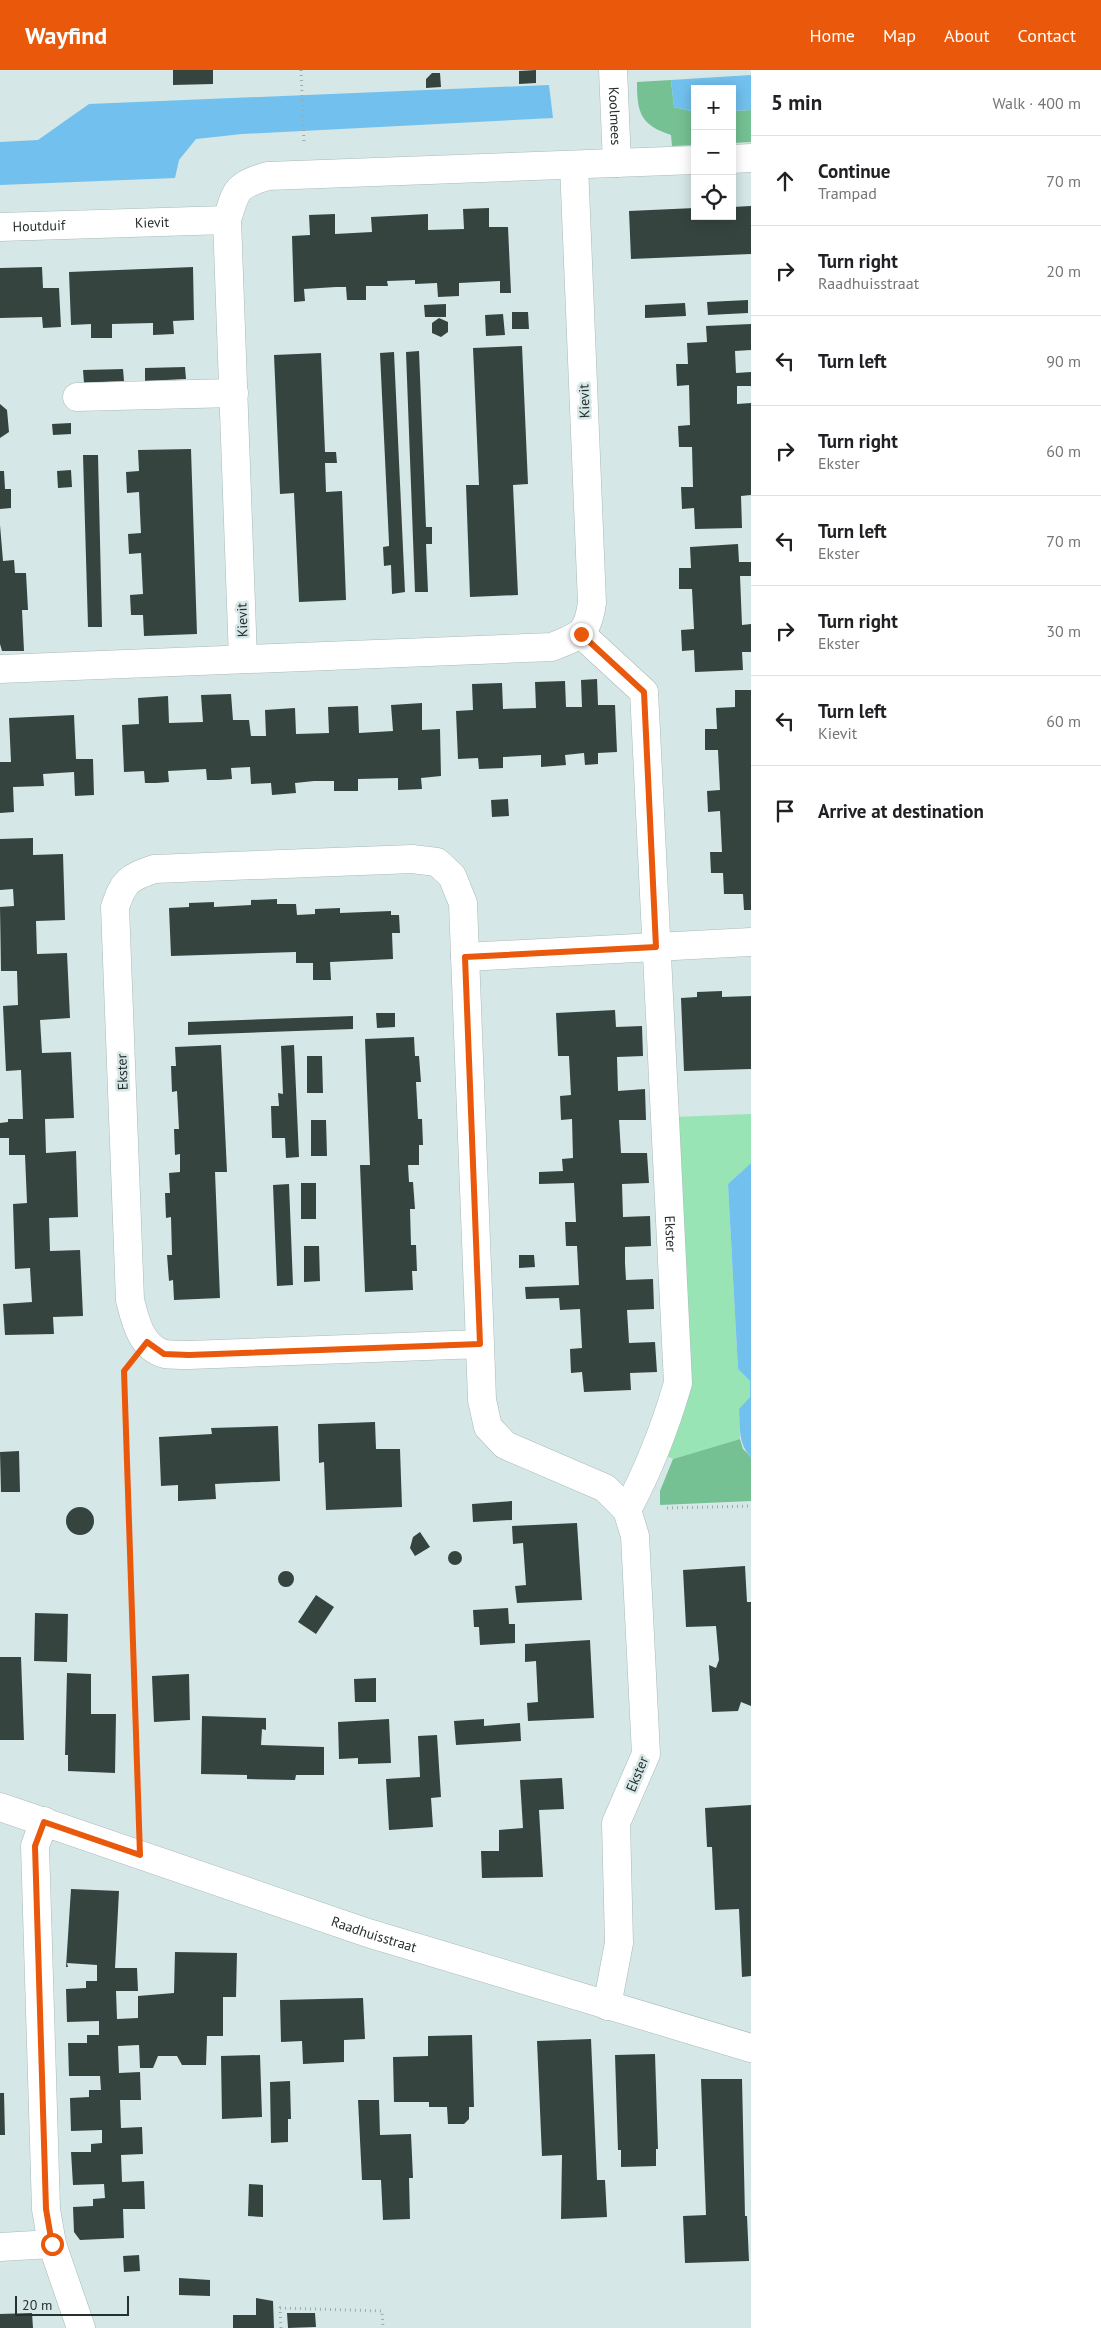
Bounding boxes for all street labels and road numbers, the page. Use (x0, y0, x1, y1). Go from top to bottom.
street label: Koolmees (605, 86, 625, 146)
street label: Kievit (134, 213, 170, 232)
street label: Houtduif (12, 216, 66, 236)
street label: Kievit (574, 383, 594, 418)
street label: Kievit (232, 602, 252, 637)
street label: Ekster (112, 1053, 132, 1091)
street label: Ekster (661, 1215, 681, 1253)
street label: Ekster (622, 1753, 652, 1794)
street label: Raadhuisstraat (329, 1912, 419, 1956)

